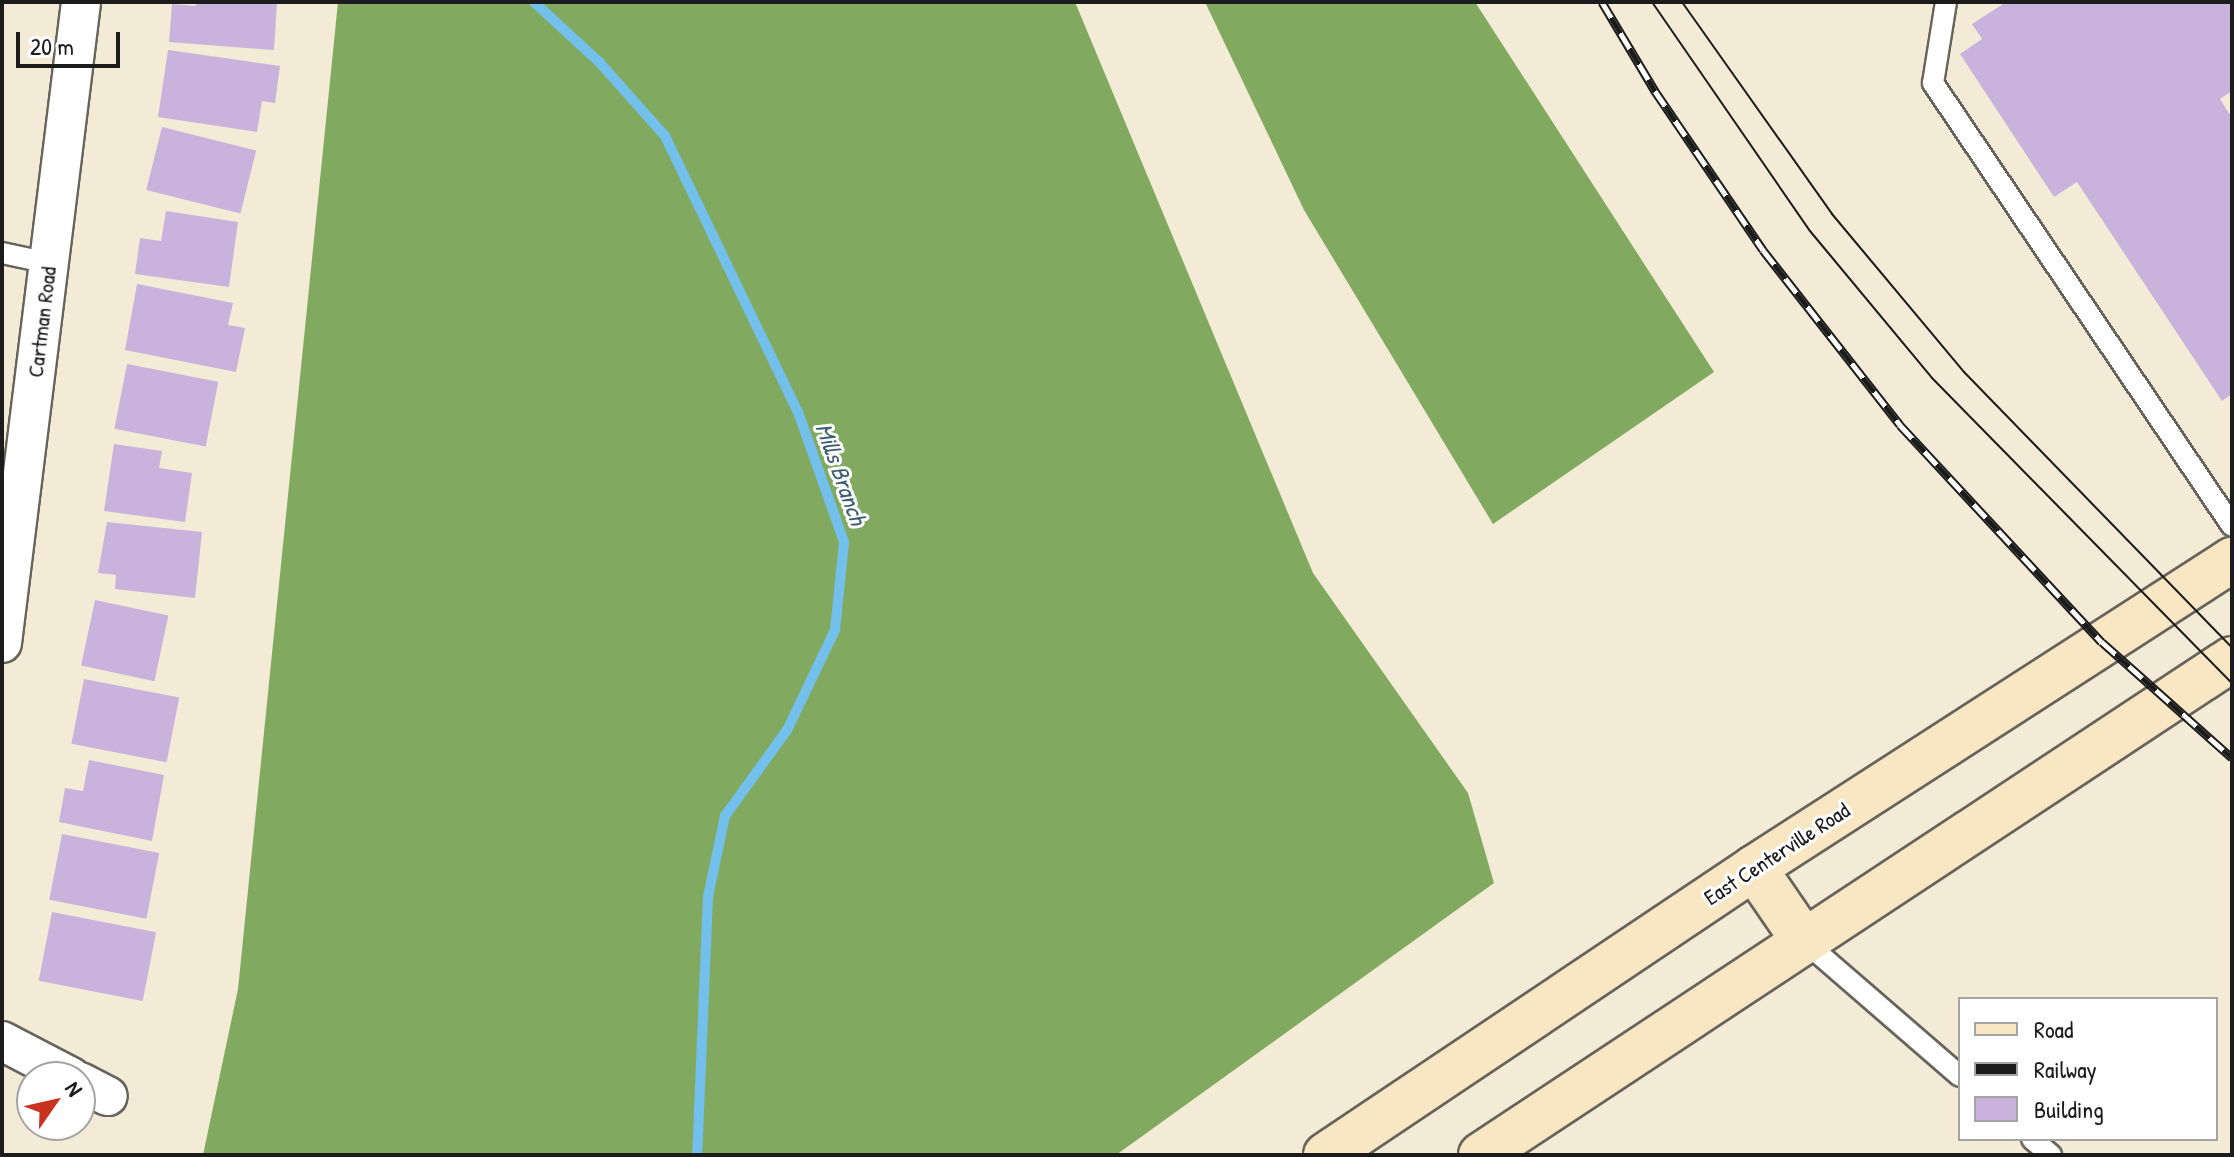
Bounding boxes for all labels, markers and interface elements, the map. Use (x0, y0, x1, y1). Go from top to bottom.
scale bar (20, 16, 124, 66)
text: 20 m (30, 30, 74, 62)
street label: Cartman Road (22, 265, 62, 379)
water label: Mills Branch (809, 419, 873, 529)
street label: East Centerville Road (1699, 797, 1855, 911)
legend (1958, 997, 2218, 1141)
text: Road (2034, 1013, 2073, 1045)
text: Railway (2034, 1053, 2097, 1085)
north arrow (16, 1061, 96, 1141)
text: N (59, 1075, 90, 1102)
text: Building (2034, 1093, 2104, 1125)

